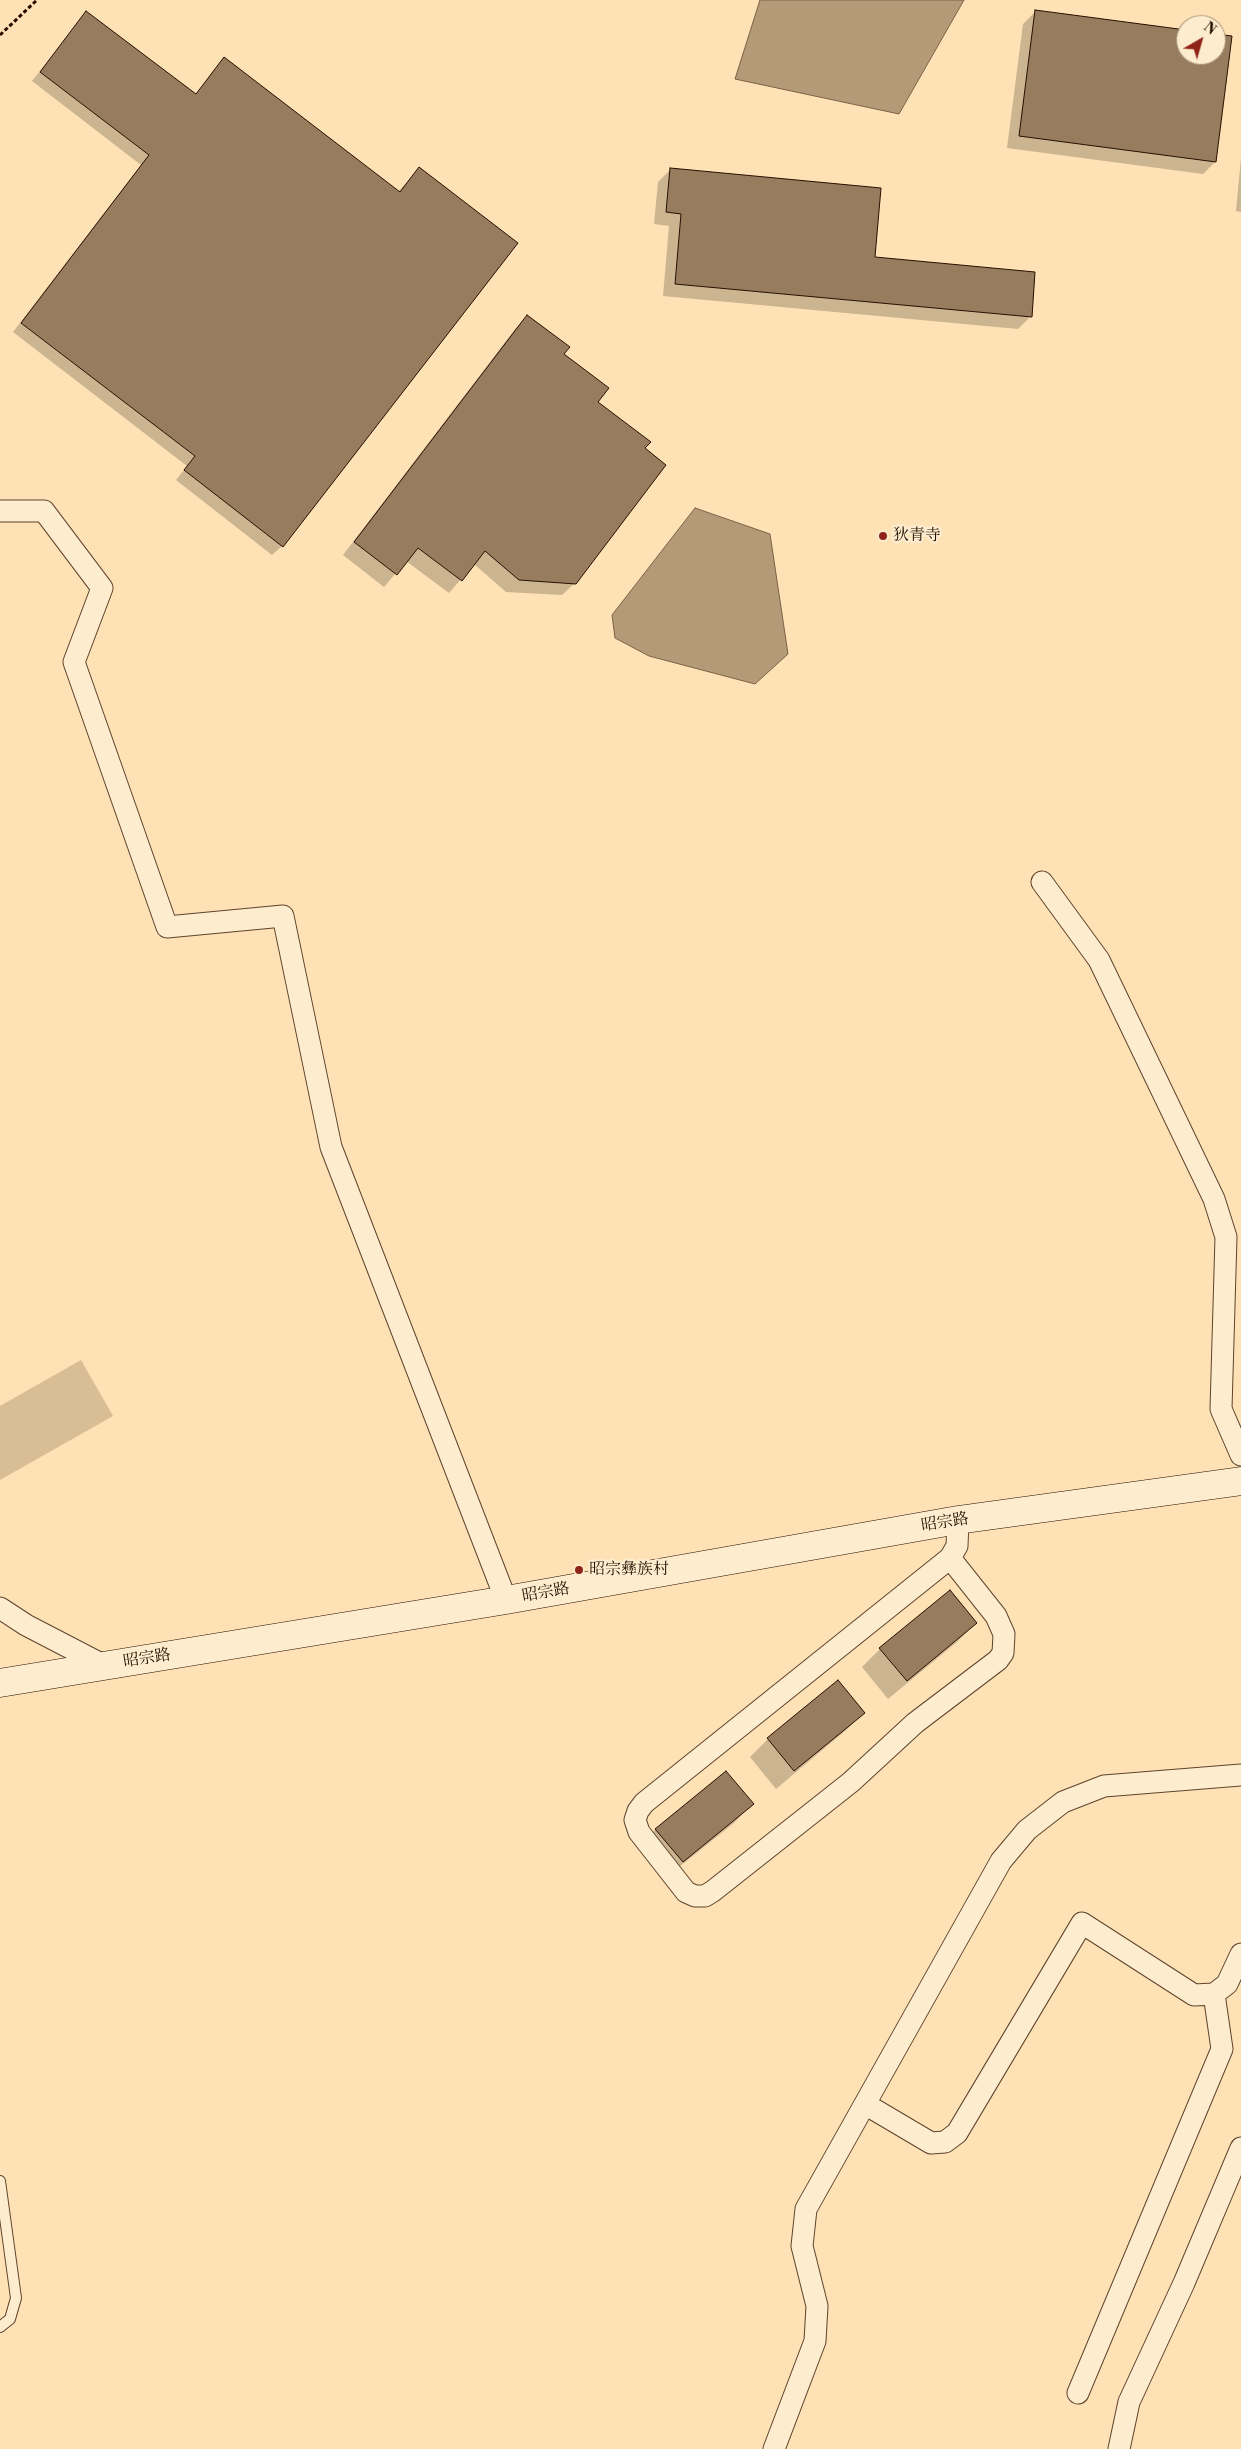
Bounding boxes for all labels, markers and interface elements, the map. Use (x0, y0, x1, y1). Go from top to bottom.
north arrow (1176, 15, 1226, 65)
text: N (1200, 18, 1220, 39)
place label: 狄青寺 (893, 526, 941, 546)
marker: 狄青寺 (877, 530, 889, 542)
street label: 昭宗路 (920, 1510, 970, 1536)
place label: 昭宗彝族村 (589, 1560, 669, 1580)
marker: 昭宗彝族村 (573, 1564, 585, 1576)
street label: 昭宗路 (521, 1579, 571, 1607)
street label: 昭宗路 (122, 1646, 172, 1672)

